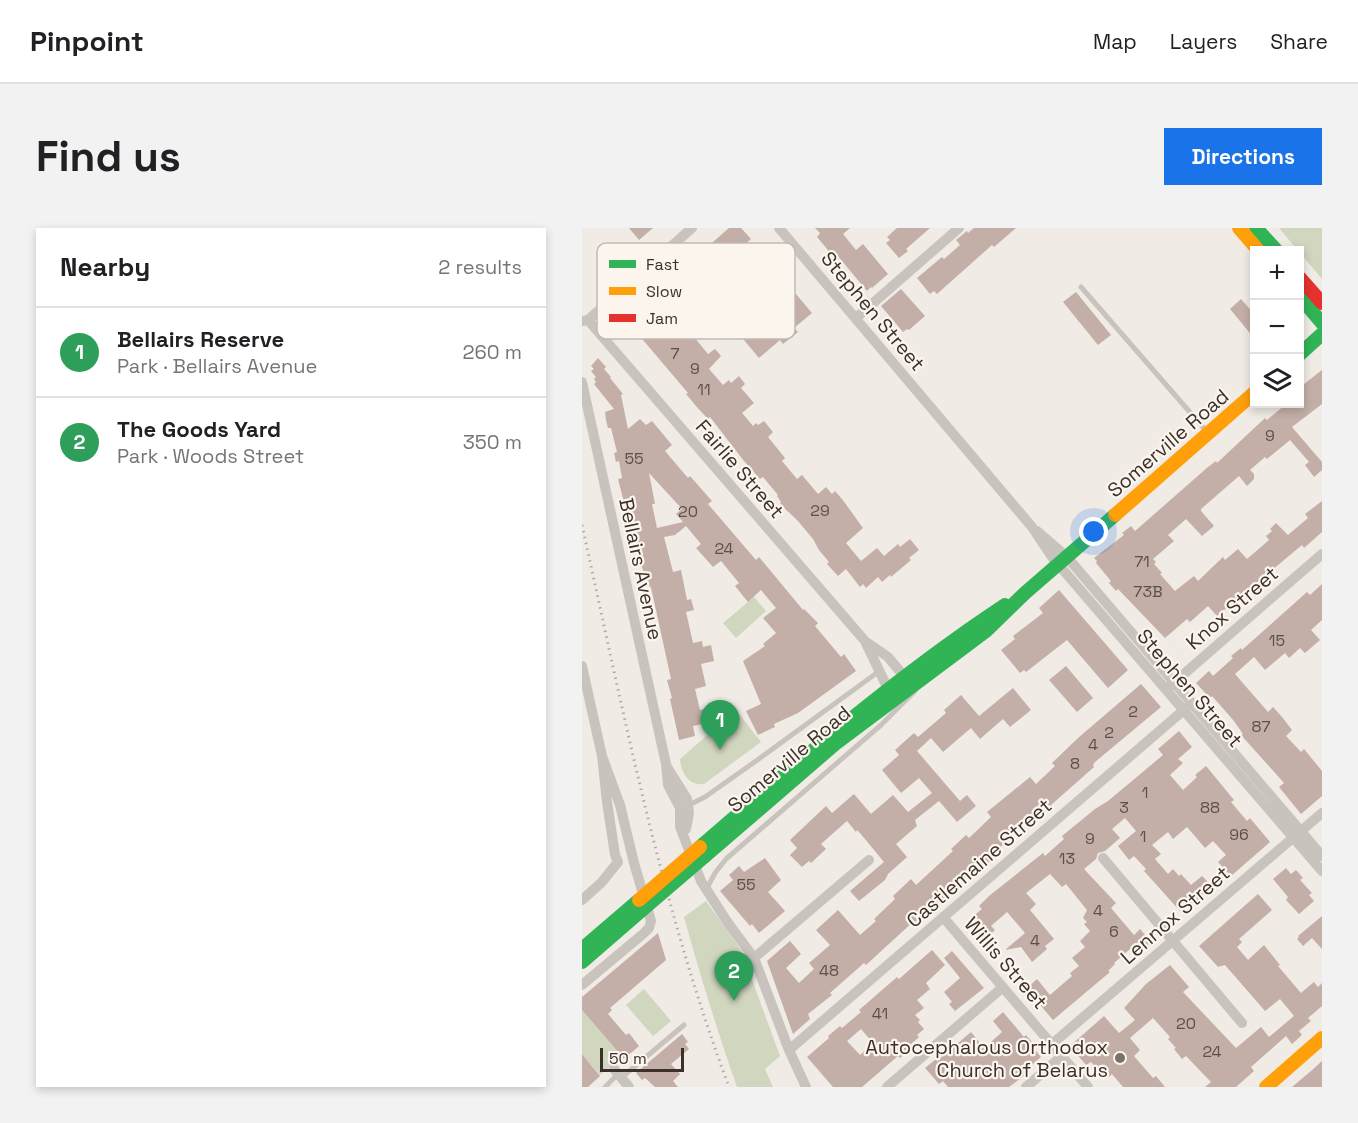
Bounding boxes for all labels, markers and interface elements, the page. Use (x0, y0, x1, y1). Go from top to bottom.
text: Pinpoint (30, 23, 144, 59)
text: Map (1093, 28, 1137, 55)
text: Layers (1170, 28, 1237, 55)
text: Share (1270, 28, 1328, 55)
button: Directions (1164, 128, 1322, 185)
text: Find us (36, 130, 181, 183)
legend (597, 243, 795, 339)
street label: Stephen Street (815, 246, 931, 376)
map controls (1250, 246, 1304, 408)
button: + (1250, 246, 1304, 300)
text: Nearby (60, 250, 150, 284)
text: 2 results (438, 254, 522, 280)
text: Fast (646, 254, 679, 275)
text: Slow (646, 281, 682, 302)
button: − (1250, 300, 1304, 354)
text: Jam (646, 308, 678, 329)
text: Bellairs Reserve (117, 325, 284, 353)
text: 1 (75, 339, 84, 365)
text: 260 m (463, 339, 522, 365)
house number: 7 (670, 343, 680, 364)
text: Park · Bellairs Avenue (117, 353, 317, 379)
button: layers (1250, 354, 1304, 408)
house number: 9 (690, 358, 700, 379)
house number: 11 (697, 379, 711, 400)
street label: Somerville Road (1102, 383, 1234, 503)
street label: Fairlie Street (690, 414, 790, 524)
text: The Goods Yard (117, 415, 281, 443)
house number: 9 (1265, 425, 1275, 446)
text: 2 (74, 429, 85, 455)
text: 350 m (463, 429, 522, 455)
text: Park · Woods Street (117, 443, 304, 469)
house number: 55 (624, 448, 644, 469)
street label: Bellairs Avenue (613, 496, 669, 642)
house number: 29 (810, 500, 830, 521)
house number: 20 (678, 501, 698, 522)
your location (1079, 517, 1108, 546)
house number: 24 (714, 538, 734, 559)
house number: 71 (1134, 551, 1150, 572)
street label: Knox Street (1180, 561, 1284, 655)
house number: 73B (1133, 581, 1163, 602)
street label: Stephen Street (1131, 623, 1249, 753)
house number: 15 (1269, 630, 1285, 651)
pin: 1 (700, 700, 740, 750)
street label: Somerville Road (722, 700, 856, 818)
house number: 2 (1128, 701, 1138, 722)
house number: 87 (1252, 716, 1270, 737)
house number: 2 (1104, 722, 1114, 743)
house number: 4 (1088, 734, 1098, 755)
house number: 8 (1070, 753, 1080, 774)
house number: 1 (1142, 782, 1148, 803)
street label: Castlemaine Street (901, 793, 1057, 933)
house number: 3 (1119, 797, 1129, 818)
house number: 88 (1200, 797, 1220, 818)
house number: 96 (1229, 824, 1249, 845)
house number: 1 (1140, 826, 1146, 847)
house number: 9 (1085, 828, 1095, 849)
house number: 13 (1059, 848, 1075, 869)
street label: Lennox Street (1115, 860, 1235, 970)
house number: 55 (736, 874, 756, 895)
house number: 4 (1093, 900, 1103, 921)
street label: Willis Street (959, 911, 1053, 1015)
house number: 6 (1109, 921, 1119, 942)
house number: 4 (1030, 930, 1040, 951)
pin: 2 (714, 952, 754, 1001)
house number: 48 (819, 960, 839, 981)
house number: 41 (872, 1003, 888, 1024)
house number: 20 (1176, 1013, 1196, 1034)
place label: Autocephalous Orthodox Church of Belarus (865, 1034, 1108, 1083)
house number: 24 (1202, 1041, 1222, 1062)
scale bar (600, 1045, 684, 1072)
text: 50 m (609, 1048, 647, 1069)
marker: Autocephalous Orthodox Church of Belarus (1113, 1051, 1127, 1065)

